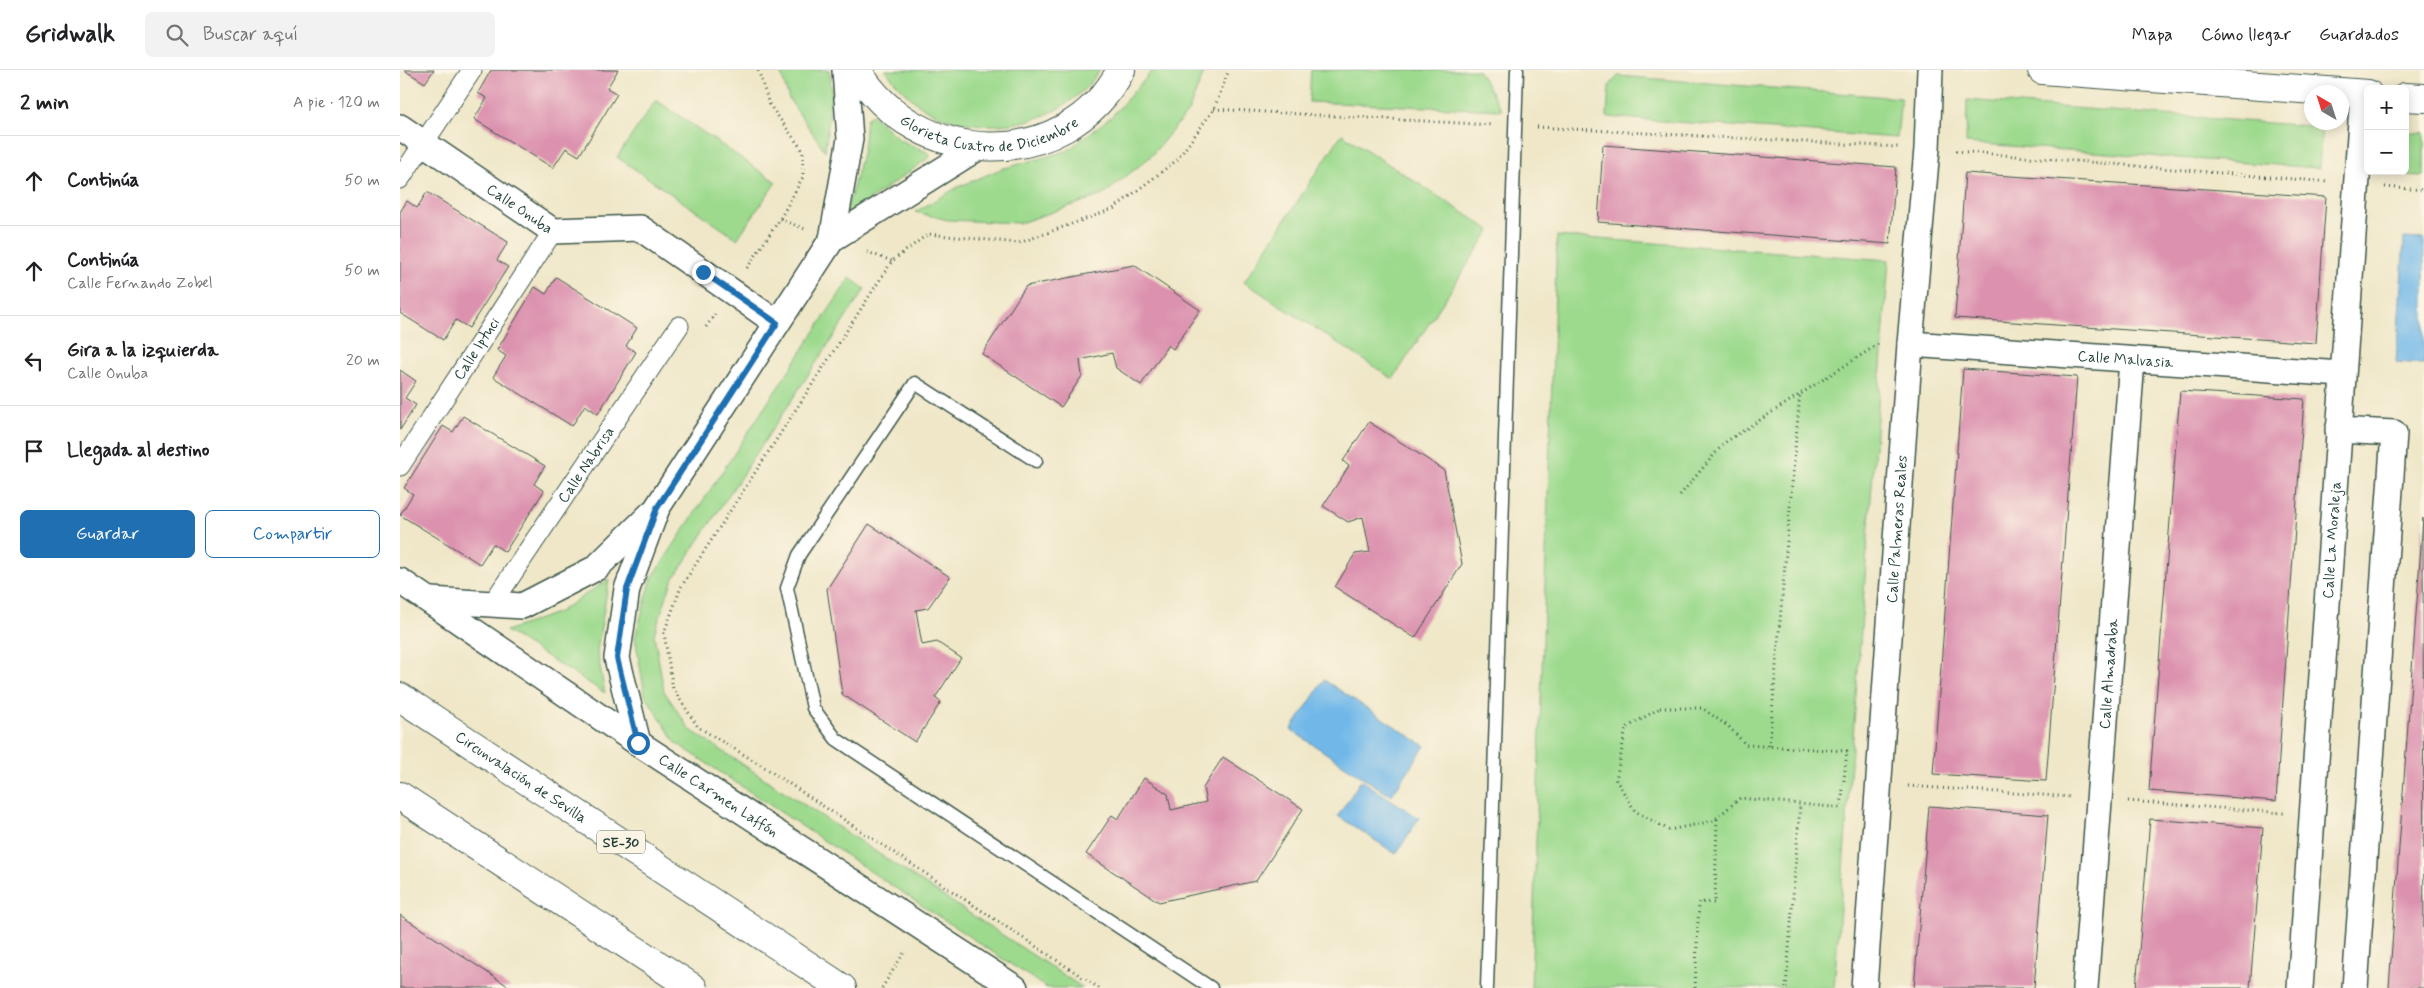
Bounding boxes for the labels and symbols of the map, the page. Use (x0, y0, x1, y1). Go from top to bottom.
north arrow (2304, 85, 2349, 130)
street label: Glorieta Cuatro de Diciembre (896, 105, 1084, 123)
text: Glorieta Cuatro de Diciembre (896, 111, 1083, 158)
street label: Calle Onuba (482, 180, 557, 239)
route end (692, 261, 715, 284)
street label: Calle Iptuci (450, 314, 505, 384)
street label: Calle Malvasia (2077, 347, 2175, 373)
street label: Calle Nabrisa (554, 423, 619, 507)
street label: Calle Palmeras Reales (1883, 454, 1913, 604)
street label: Calle La Moraleja (2318, 481, 2347, 599)
street label: Calle Almadraba (2095, 617, 2124, 730)
street label: Circunvalación de Sevilla (451, 727, 591, 828)
route start (627, 732, 650, 755)
street label: Calle Carmen Laffón (654, 750, 782, 843)
road number: SE-30 (597, 830, 645, 854)

